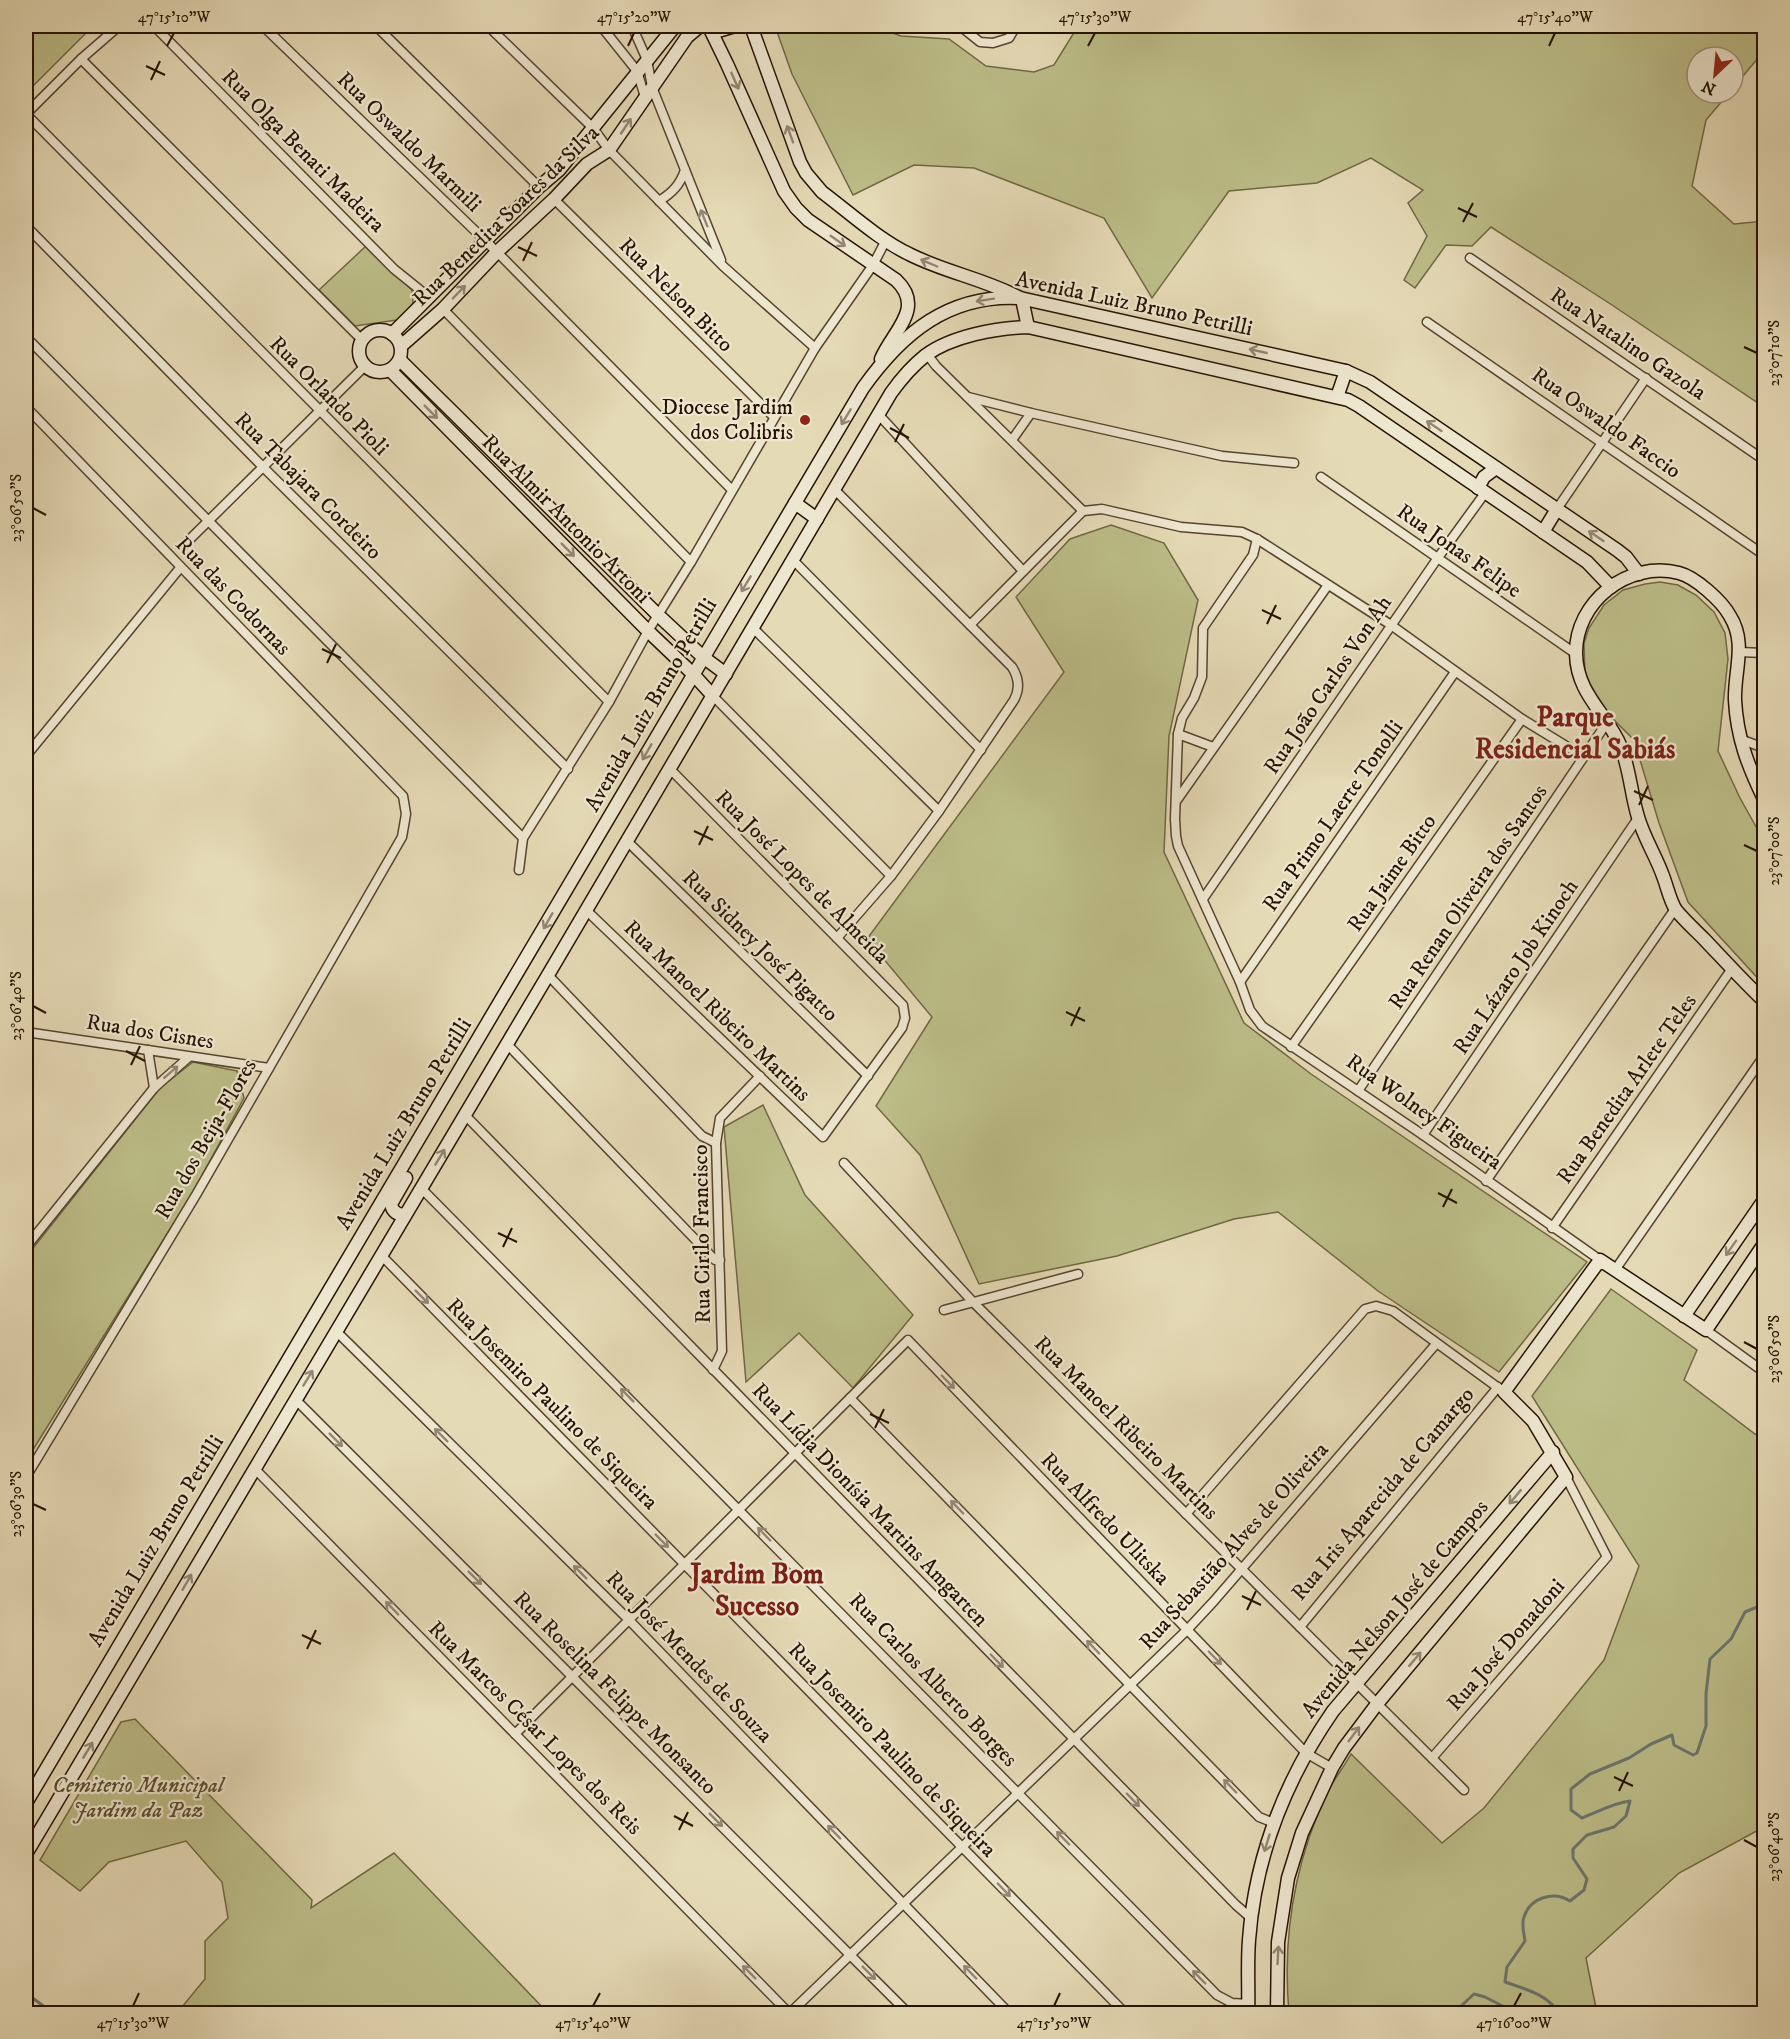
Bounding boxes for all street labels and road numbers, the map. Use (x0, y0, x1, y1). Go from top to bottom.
street label: Rua Olga Benati Madeira (216, 64, 391, 239)
street label: Rua Oswaldo Marmili (331, 66, 487, 218)
street label: Rua Benedita Soares da Silva (407, 119, 605, 312)
street label: Rua Nelson Bitto (613, 232, 739, 358)
street label: Avenida Luiz Bruno Petrilli (1013, 266, 1255, 342)
street label: Rua Natalino Gazola (1545, 282, 1712, 407)
street label: Rua Orlando Pioli (264, 331, 394, 461)
street label: Rua Oswaldo Faccio (1526, 361, 1686, 485)
street label: Rua Tabajara Cordeiro (228, 406, 388, 566)
street label: Rua Almir Antonio Artoni (476, 429, 656, 609)
street label: Rua Jonas Felipe (1392, 498, 1526, 604)
street label: Rua das Codornas (169, 531, 297, 661)
street label: Rua João Carlos Von Ah (1258, 590, 1398, 779)
street label: Avenida Luiz Bruno Petrilli (579, 594, 723, 816)
street label: Rua Primo Laerte Tonolli (1257, 715, 1409, 917)
street label: Rua Renan Oliveira dos Santos (1383, 779, 1553, 1015)
street label: Rua José Lopes de Almeida (709, 784, 895, 970)
street label: Rua Jaime Bitto (1342, 809, 1442, 937)
street label: Rua Sidney José Pigatto (676, 864, 844, 1028)
street label: Rua Lázaro Job Kinoch (1447, 874, 1585, 1060)
street label: Rua Manoel Ribeiro Martins (618, 915, 816, 1107)
street label: Rua Benedita Arlete Teles (1551, 989, 1703, 1189)
street label: Rua dos Cisnes (84, 1009, 216, 1055)
street label: Avenida Luiz Bruno Petrilli (330, 1013, 478, 1235)
street label: Rua Wolney Figueira (1341, 1048, 1508, 1176)
street label: Rua dos Beija-Flores (149, 1054, 263, 1224)
street label: Rua Cirilo Francisco (687, 1144, 717, 1324)
street label: Rua Josemiro Paulino de Siqueira (441, 1293, 664, 1516)
street label: Rua Manoel Ribeiro Martins (1028, 1330, 1224, 1526)
street label: Rua Lídia Dionísia Martins Amgarten (746, 1377, 994, 1633)
street label: Rua Iris Aparecida de Camargo (1286, 1382, 1480, 1606)
street label: Avenida Luiz Bruno Petrilli (82, 1430, 230, 1652)
street label: Rua Sebastião Alves de Oliveira (1134, 1436, 1335, 1655)
street label: Rua Alfredo Ulitska (1035, 1447, 1176, 1592)
street label: Avenida Nelson José de Campos (1296, 1494, 1494, 1724)
street label: Rua José Mendes de Souza (600, 1565, 779, 1749)
street label: Rua José Donadoni (1441, 1573, 1571, 1717)
street label: Rua Roselina Felippe Monsanto (508, 1586, 722, 1800)
street label: Rua Carlos Alberto Borges (843, 1587, 1023, 1773)
street label: Rua Marcos César Lopes dos Reis (422, 1615, 648, 1841)
street label: Rua Josemiro Paulino de Siqueira (782, 1637, 1002, 1864)

